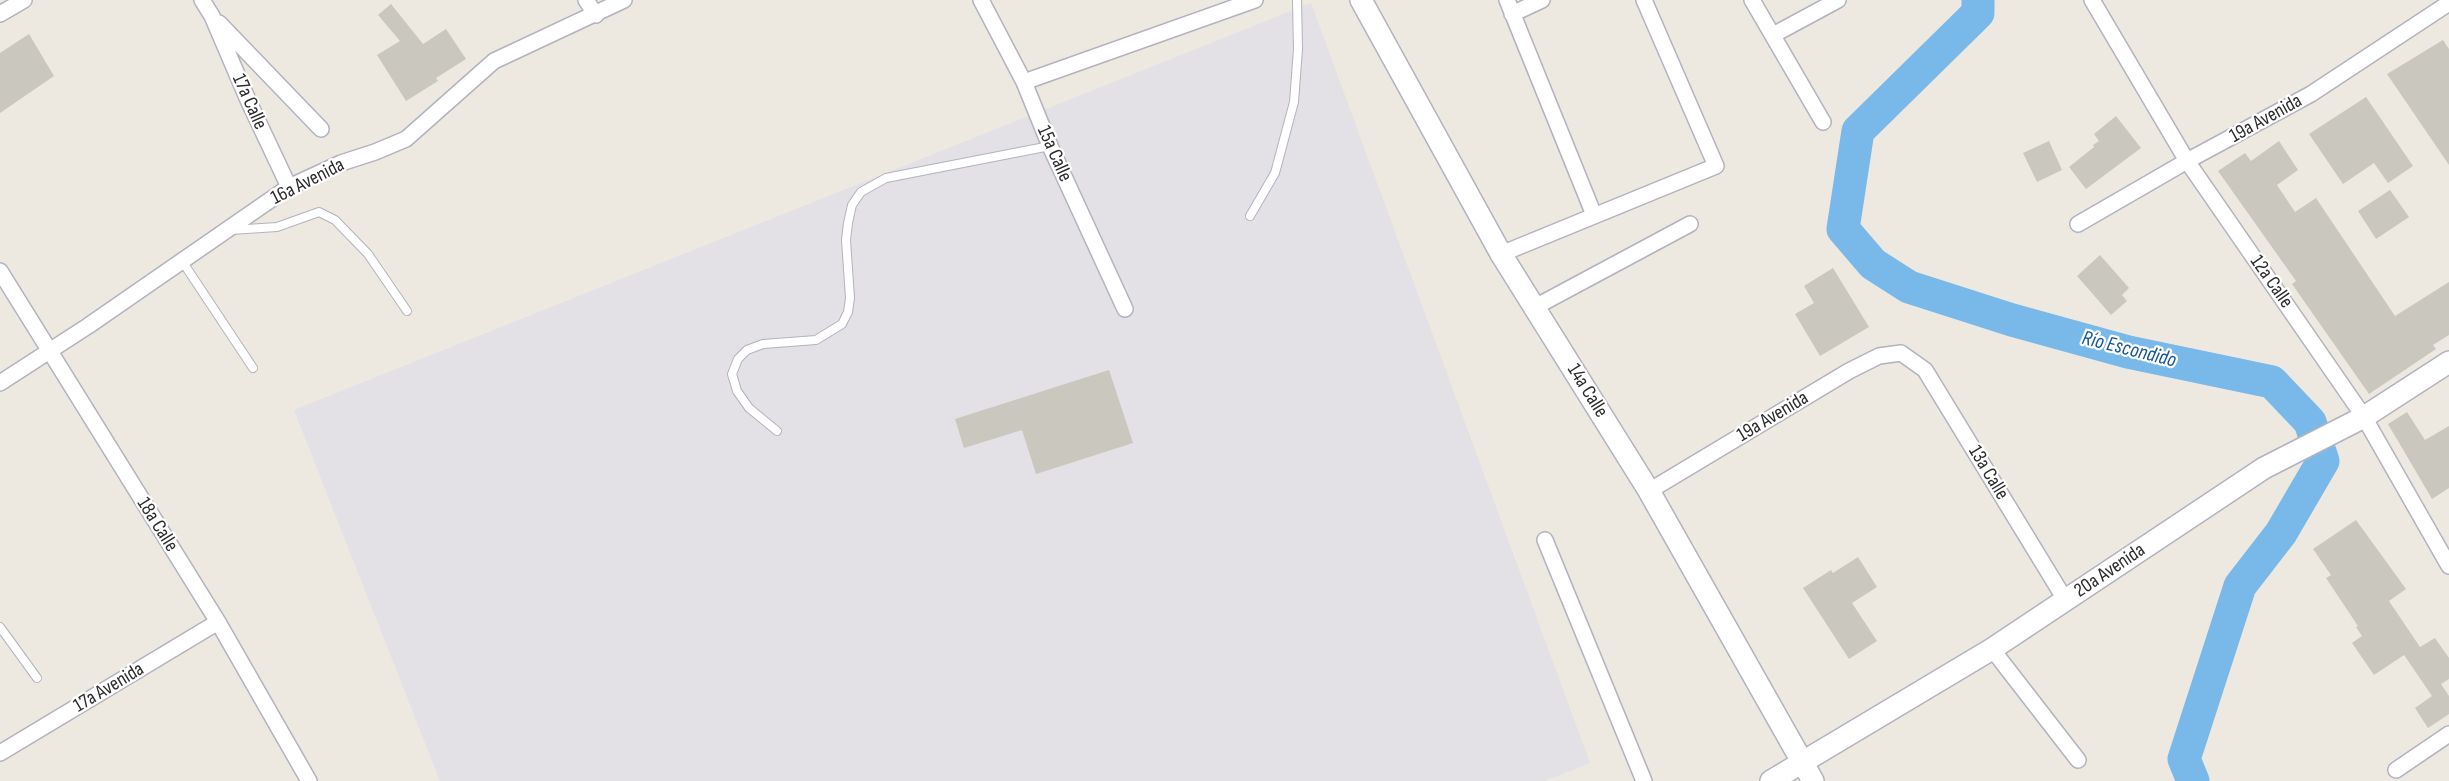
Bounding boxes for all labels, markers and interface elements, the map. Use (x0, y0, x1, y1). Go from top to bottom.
street label: 17a Calle (226, 71, 272, 133)
street label: 19a Avenida (2226, 89, 2306, 149)
street label: 15a Calle (1031, 122, 1077, 186)
street label: 16a Avenida (267, 153, 349, 211)
street label: 12a Calle (2244, 251, 2298, 313)
water label: Río Escondido (2079, 326, 2179, 374)
street label: 14a Calle (1561, 360, 1613, 422)
street label: 19a Avenida (1733, 386, 1813, 448)
street label: 13a Calle (1963, 442, 2013, 504)
street label: 18a Calle (131, 494, 183, 556)
street label: 20a Avenida (2070, 539, 2150, 603)
street label: 17a Avenida (69, 658, 149, 718)

